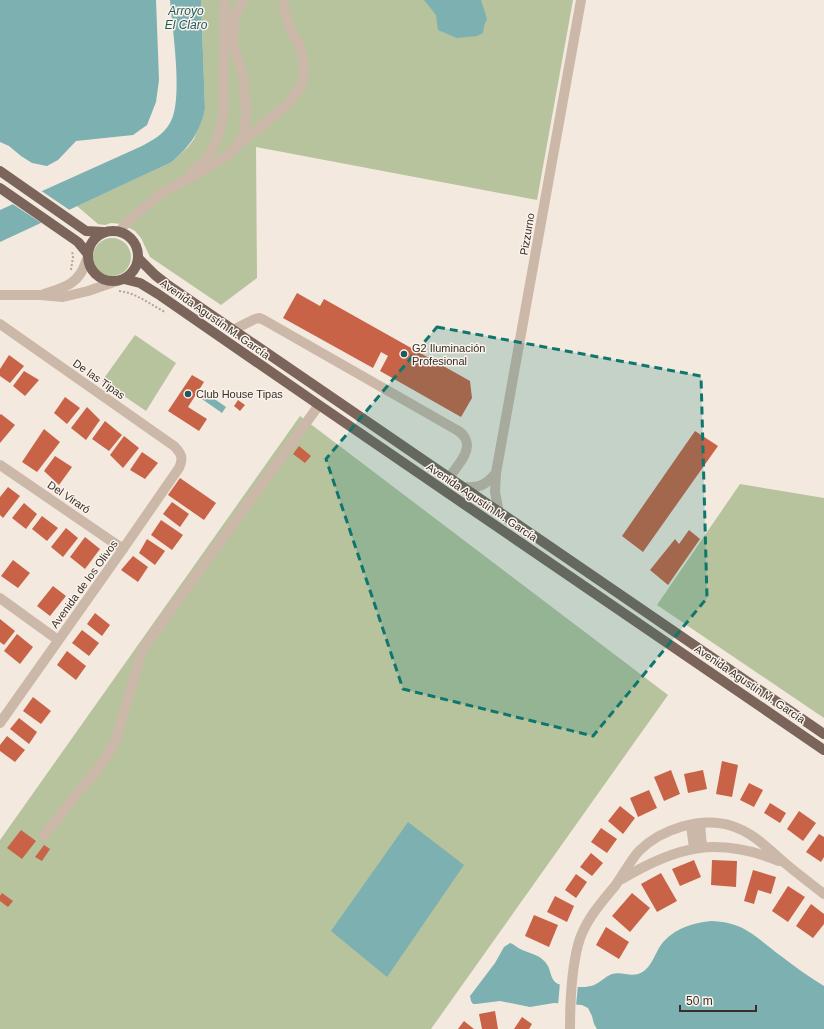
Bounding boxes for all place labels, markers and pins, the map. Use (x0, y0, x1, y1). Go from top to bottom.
place label: G2 Iluminación Profesional (412, 342, 485, 367)
marker: G2 Iluminación Profesional (399, 349, 409, 359)
place label: Club House Tipas (196, 388, 283, 400)
marker: Club House Tipas (183, 389, 193, 399)

